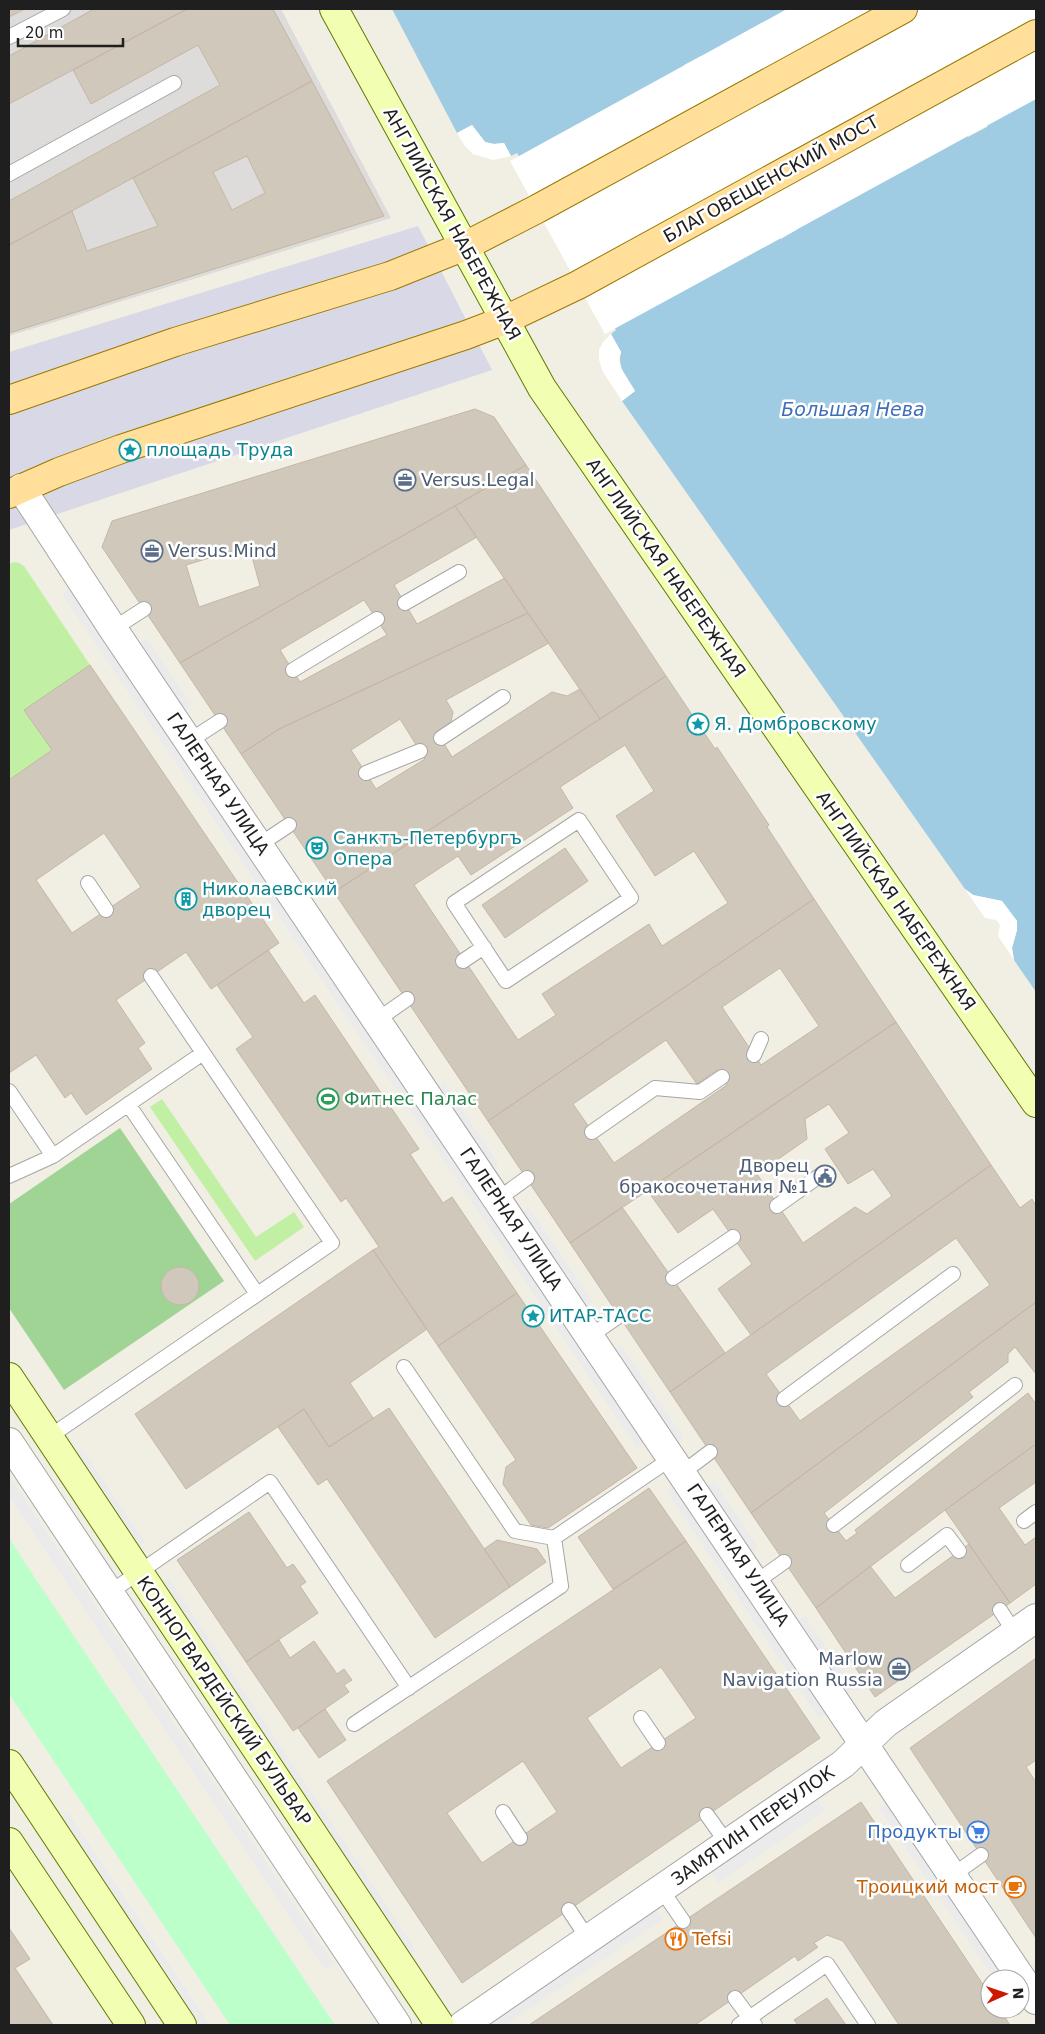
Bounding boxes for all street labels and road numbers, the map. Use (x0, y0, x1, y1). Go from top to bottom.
street label: АНГЛИЙСКАЯ НАБЕРЕЖНАЯ (380, 104, 525, 344)
street label: БЛАГОВЕЩЕНСКИЙ МОСТ (659, 110, 883, 247)
street label: АНГЛИЙСКАЯ НАБЕРЕЖНАЯ (582, 454, 750, 681)
street label: ГАЛЕРНАЯ УЛИЦА (163, 708, 274, 860)
street label: АНГЛИЙСКАЯ НАБЕРЕЖНАЯ (812, 787, 980, 1014)
street label: ГАЛЕРНАЯ УЛИЦА (456, 1143, 567, 1295)
street label: ГАЛЕРНАЯ УЛИЦА (683, 1479, 794, 1631)
street label: КОННОГВАРДЕЙСКИЙ БУЛЬВАР (133, 1572, 316, 1830)
street label: ЗАМЯТИН ПЕРЕУЛОК (667, 1761, 838, 1890)

